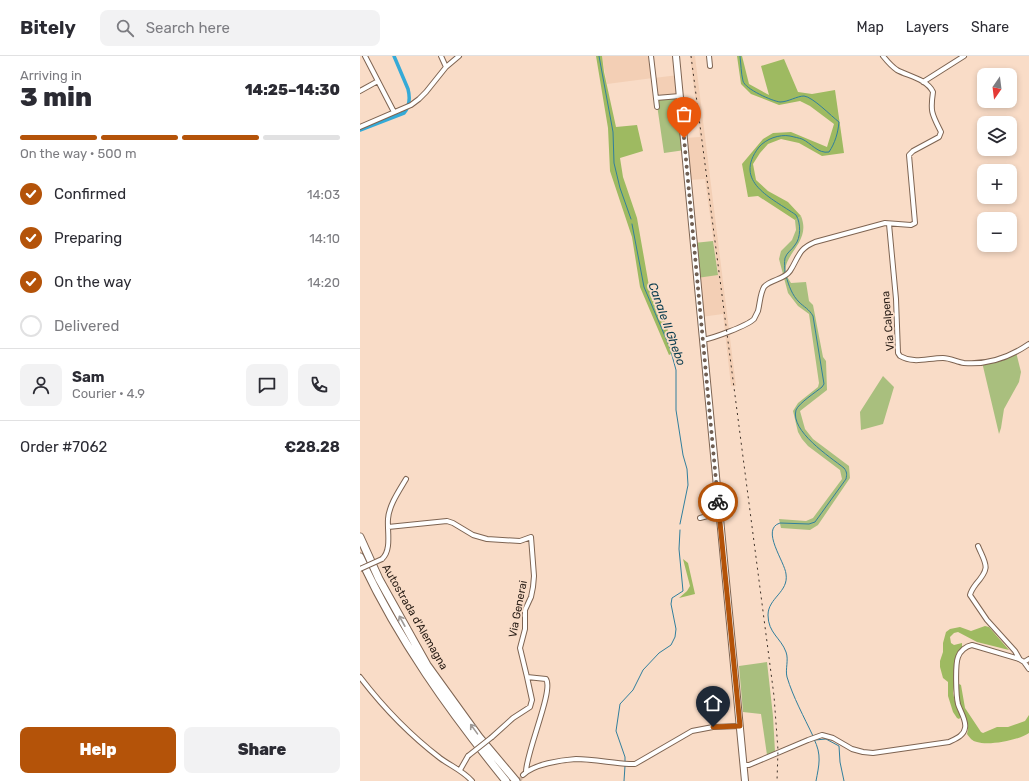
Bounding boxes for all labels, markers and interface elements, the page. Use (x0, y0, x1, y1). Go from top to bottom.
search box (100, 10, 380, 46)
text: Bitely (20, 16, 76, 39)
icon: search (114, 17, 136, 39)
text: Search here (146, 19, 230, 37)
text: Map (857, 19, 884, 36)
text: Layers (906, 19, 949, 36)
text: Share (971, 19, 1009, 36)
text: Arriving in (20, 68, 82, 83)
north arrow (977, 68, 1017, 108)
map controls (977, 68, 1017, 252)
text: 14:25–14:30 (245, 81, 340, 99)
text: 3 min (20, 82, 92, 113)
pin (667, 97, 701, 138)
icon: bag (673, 103, 695, 125)
button: layers (977, 116, 1017, 156)
text: On the way · 500 m (20, 146, 136, 161)
button: + (977, 164, 1017, 204)
icon: check (20, 183, 42, 205)
text: Confirmed (54, 185, 126, 203)
text: 14:03 (307, 187, 340, 202)
button: − (977, 212, 1017, 252)
icon: check (20, 227, 42, 249)
text: Preparing (54, 229, 122, 247)
text: 14:10 (309, 231, 340, 246)
icon: check (20, 271, 42, 293)
text: On the way (54, 273, 132, 291)
text: 14:20 (307, 275, 340, 290)
water label: Canale Il Ghebo (645, 281, 689, 368)
street label: Via Calpena (879, 290, 897, 352)
text: Delivered (54, 317, 119, 335)
button: person (20, 364, 62, 406)
button: chat (246, 364, 288, 406)
button: phone (298, 364, 340, 406)
text: Sam (72, 368, 105, 386)
text: Courier · 4.9 (72, 386, 145, 401)
text: Order #7062 (20, 438, 107, 456)
text: €28.28 (284, 438, 340, 456)
courier (698, 482, 738, 522)
icon: bike (707, 491, 729, 513)
street label: Autostrada d'Alemagna (379, 562, 451, 672)
street label: Via Generai (506, 579, 530, 639)
one-way arrow (398, 615, 406, 627)
pin (696, 686, 730, 727)
icon: home (702, 692, 724, 714)
one-way arrow (470, 724, 478, 735)
button: Help (20, 727, 176, 773)
button: Share (184, 727, 340, 773)

